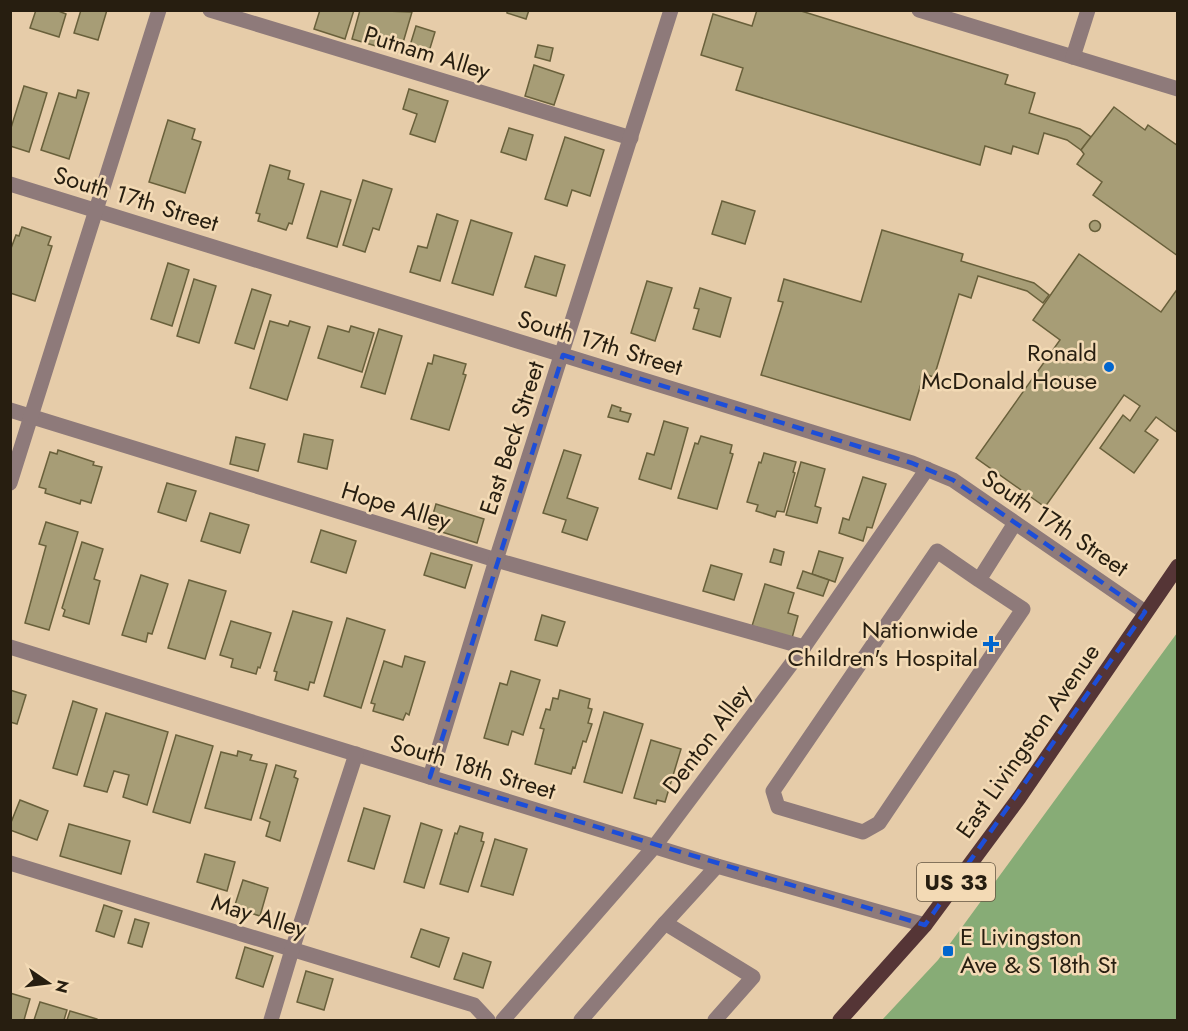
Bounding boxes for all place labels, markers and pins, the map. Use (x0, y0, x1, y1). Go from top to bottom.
place label: Ronald McDonald House (921, 335, 1097, 398)
marker: Ronald McDonald House (1102, 360, 1116, 374)
place label: Nationwide Children's Hospital (787, 612, 978, 675)
marker: Nationwide Children's Hospital (982, 635, 1000, 653)
place label: E Livingston Ave & S 18th St (960, 919, 1117, 982)
marker: E Livingston Ave & S 18th St (941, 944, 955, 958)

